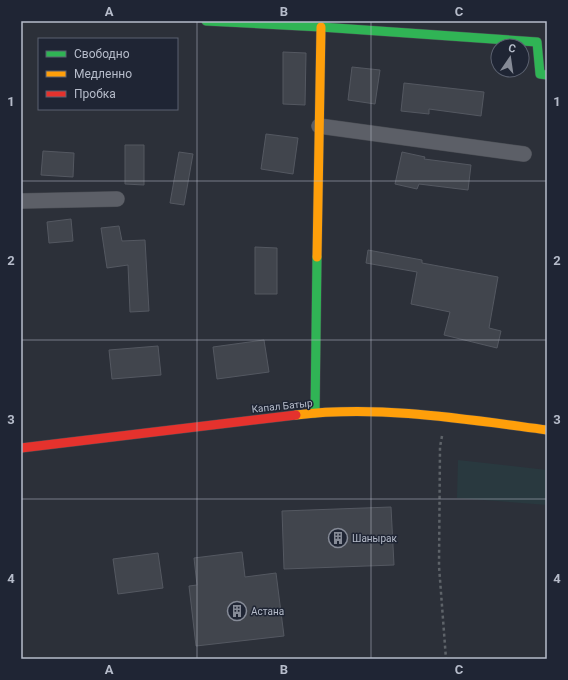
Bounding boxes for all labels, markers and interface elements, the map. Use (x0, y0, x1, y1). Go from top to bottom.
text: A (105, 4, 114, 19)
text: B (280, 4, 288, 19)
text: C (455, 4, 464, 19)
legend (38, 38, 178, 110)
north arrow (490, 38, 530, 78)
text: С (507, 42, 517, 56)
text: Свободно (74, 47, 130, 61)
text: Медленно (74, 67, 132, 81)
text: Пробка (74, 87, 116, 101)
text: 1 (7, 94, 15, 109)
text: 1 (553, 94, 561, 109)
text: 2 (7, 253, 15, 268)
text: 2 (553, 253, 561, 268)
street label: Капал Батыр (251, 397, 313, 415)
text: 3 (7, 412, 15, 427)
text: 3 (553, 412, 561, 427)
building icon: Шанырак (327, 527, 349, 549)
place label: Шанырак (352, 533, 397, 544)
text: 4 (7, 571, 15, 586)
text: 4 (553, 571, 561, 586)
building icon: Астана (226, 600, 248, 622)
place label: Астана (251, 606, 284, 617)
text: A (105, 662, 114, 677)
text: B (280, 662, 288, 677)
text: C (455, 662, 464, 677)

